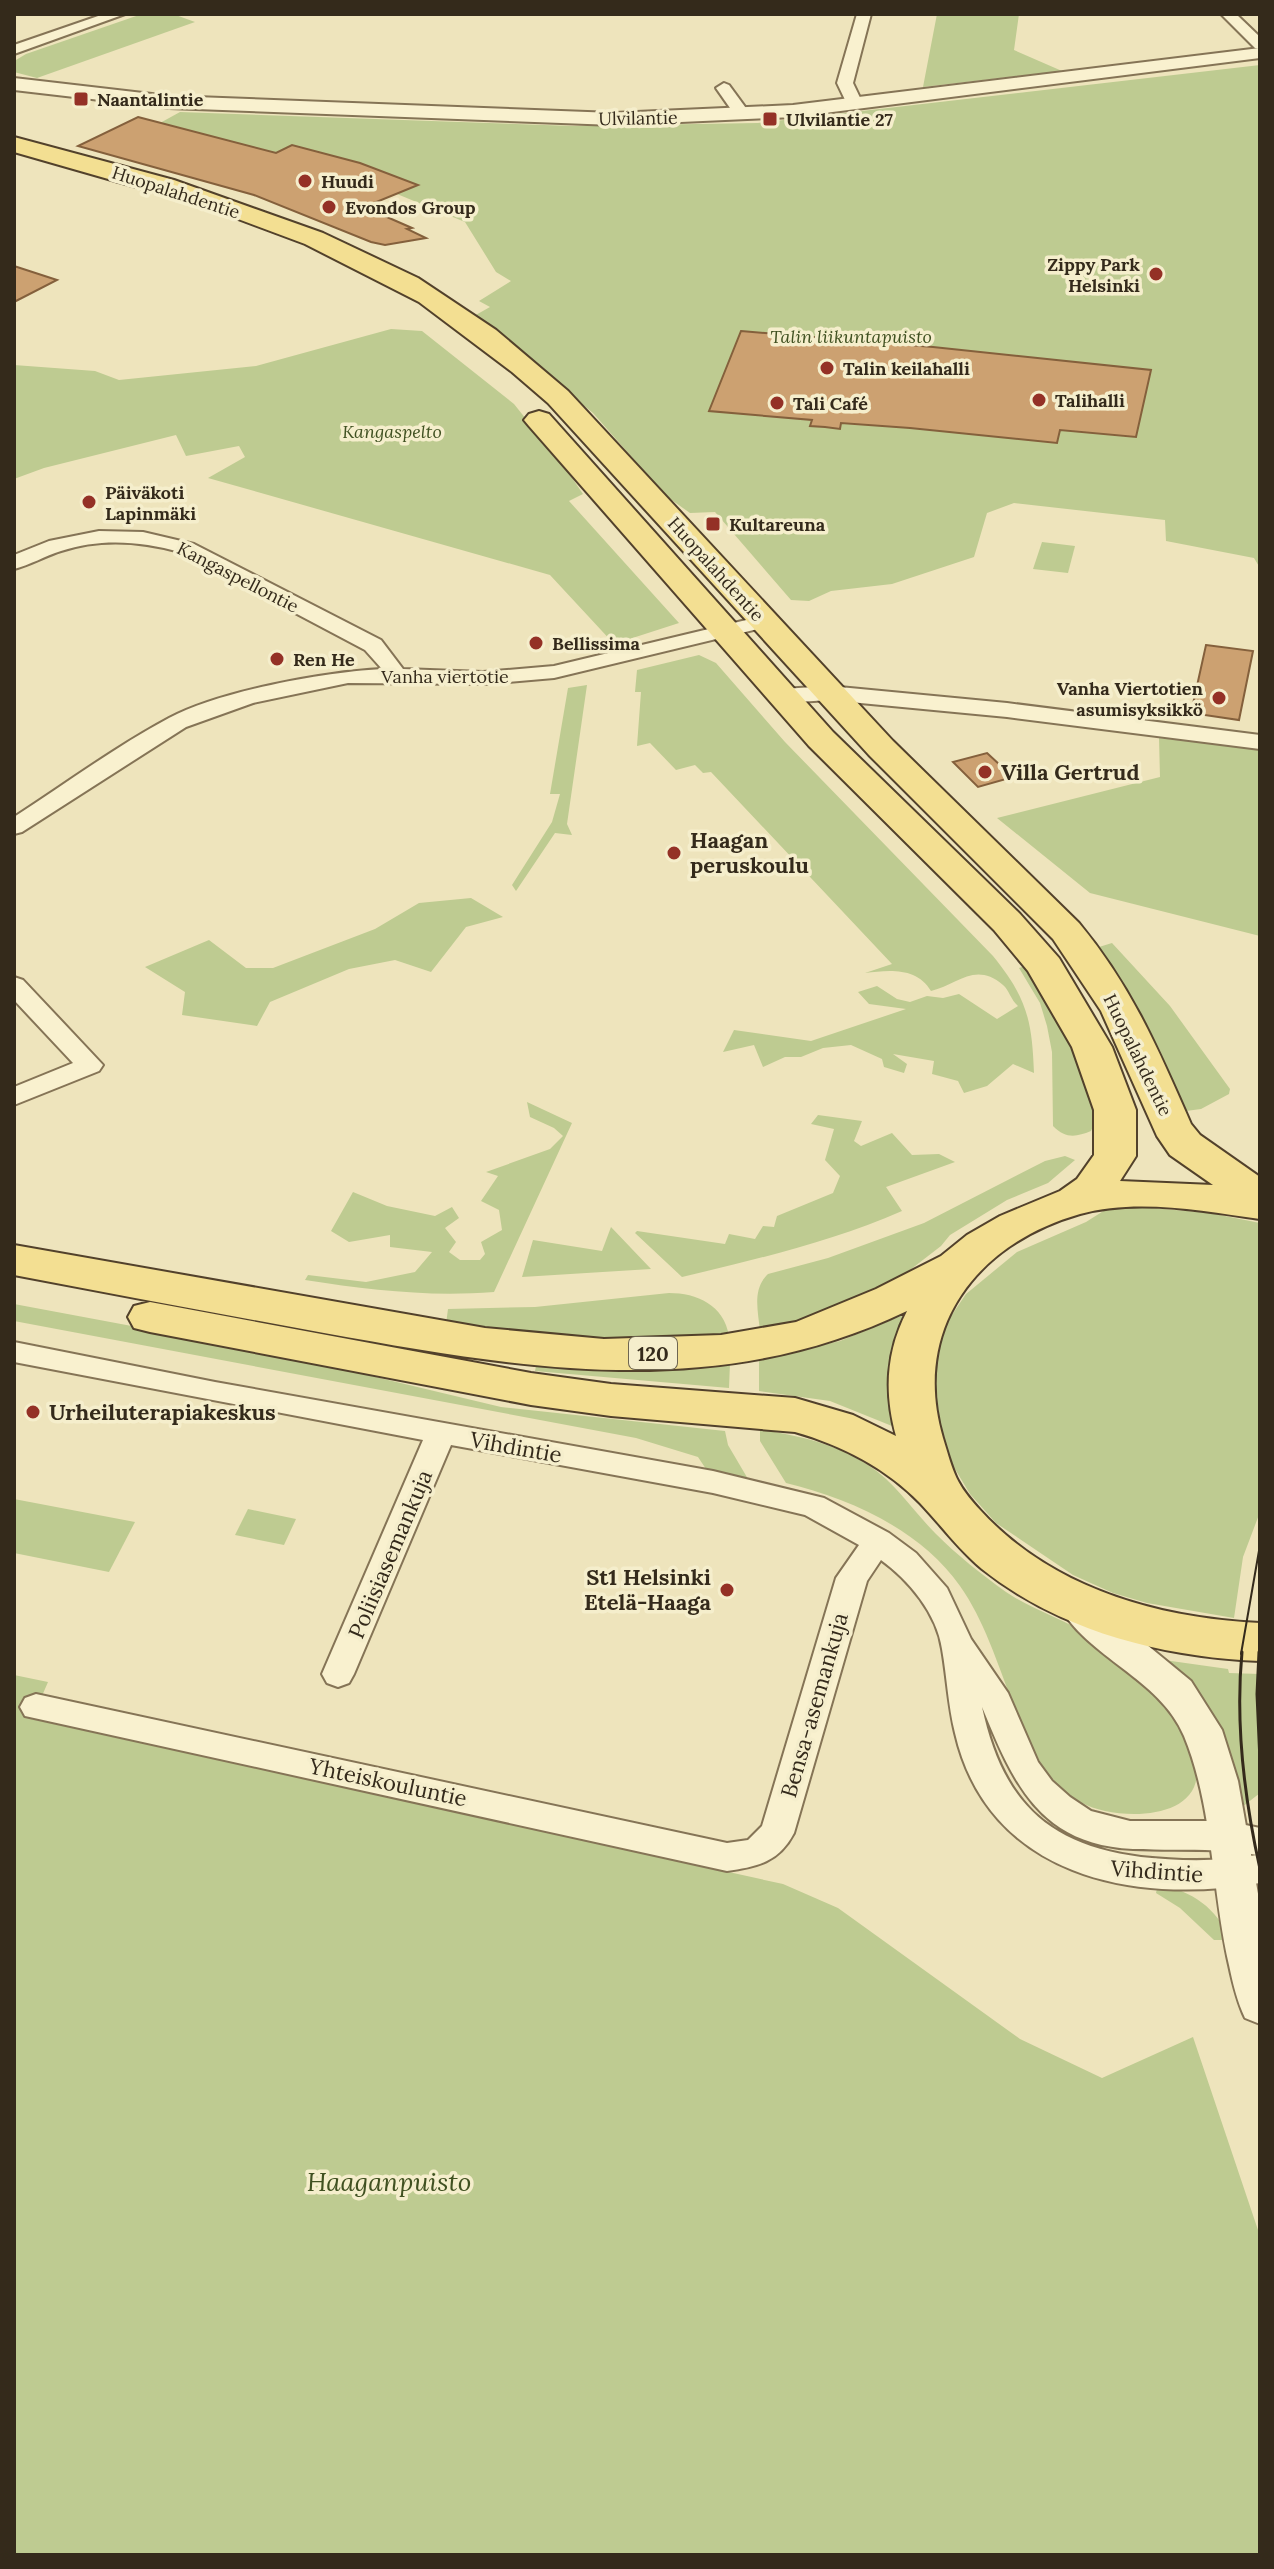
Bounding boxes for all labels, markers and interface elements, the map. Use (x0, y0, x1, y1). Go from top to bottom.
place label: Naantalintie (97, 88, 204, 111)
marker: Naantalintie (72, 90, 90, 108)
street label: Ulvilantie (598, 106, 678, 130)
place label: Ulvilantie 27 (786, 108, 893, 131)
marker: Ulvilantie 27 (761, 110, 779, 128)
street label: Huopalahdentie (109, 161, 243, 224)
place label: Huudi (321, 170, 374, 193)
marker: Huudi (296, 172, 314, 190)
place label: Evondos Group (345, 196, 476, 219)
marker: Evondos Group (320, 198, 338, 216)
place label: Zippy Park Helsinki (1047, 253, 1140, 297)
marker: Zippy Park Helsinki (1147, 265, 1165, 283)
park label: Talin liikuntapuisto (770, 325, 932, 348)
place label: Talin keilahalli (843, 357, 970, 380)
marker: Talin keilahalli (818, 359, 836, 377)
place label: Talihalli (1055, 389, 1125, 412)
marker: Talihalli (1030, 391, 1048, 409)
place label: Tali Café (793, 392, 868, 415)
marker: Tali Café (768, 394, 786, 412)
park label: Kangaspelto (342, 420, 442, 443)
place label: Päiväkoti Lapinmäki (105, 481, 196, 525)
marker: Päiväkoti Lapinmäki (80, 493, 98, 511)
street label: Huopalahdentie (663, 512, 769, 626)
place label: Kultareuna (729, 513, 826, 536)
marker: Kultareuna (704, 515, 722, 533)
street label: Kangaspellontie (173, 536, 303, 618)
place label: Bellissima (552, 632, 641, 655)
marker: Bellissima (527, 634, 545, 652)
place label: Ren He (293, 648, 355, 671)
marker: Ren He (268, 650, 286, 668)
street label: Vanha viertotie (380, 665, 509, 688)
place label: Vanha Viertotien asumisyksikkö (1057, 677, 1204, 721)
marker: Vanha Viertotien asumisyksikkö (1210, 689, 1228, 707)
place label: Villa Gertrud (1001, 758, 1140, 786)
marker: Villa Gertrud (976, 763, 994, 781)
place label: Haagan peruskoulu (690, 826, 809, 879)
marker: Haagan peruskoulu (665, 844, 683, 862)
street label: Huopalahdentie (1099, 990, 1178, 1120)
road number: 120 (629, 1337, 677, 1369)
place label: Urheiluterapiakeskus (49, 1398, 276, 1426)
marker: Urheiluterapiakeskus (24, 1403, 42, 1421)
street label: Vihdintie (467, 1425, 564, 1469)
street label: Poliisiasemankuja (342, 1465, 438, 1643)
place label: St1 Helsinki Etelä-Haaga (584, 1563, 711, 1616)
marker: St1 Helsinki Etelä-Haaga (718, 1581, 736, 1599)
street label: Bensa-asemankuja (774, 1609, 854, 1801)
street label: Yhteiskouluntie (305, 1751, 470, 1812)
street label: Vihdintie (1109, 1854, 1204, 1888)
park label: Haaganpuisto (307, 2165, 471, 2198)

